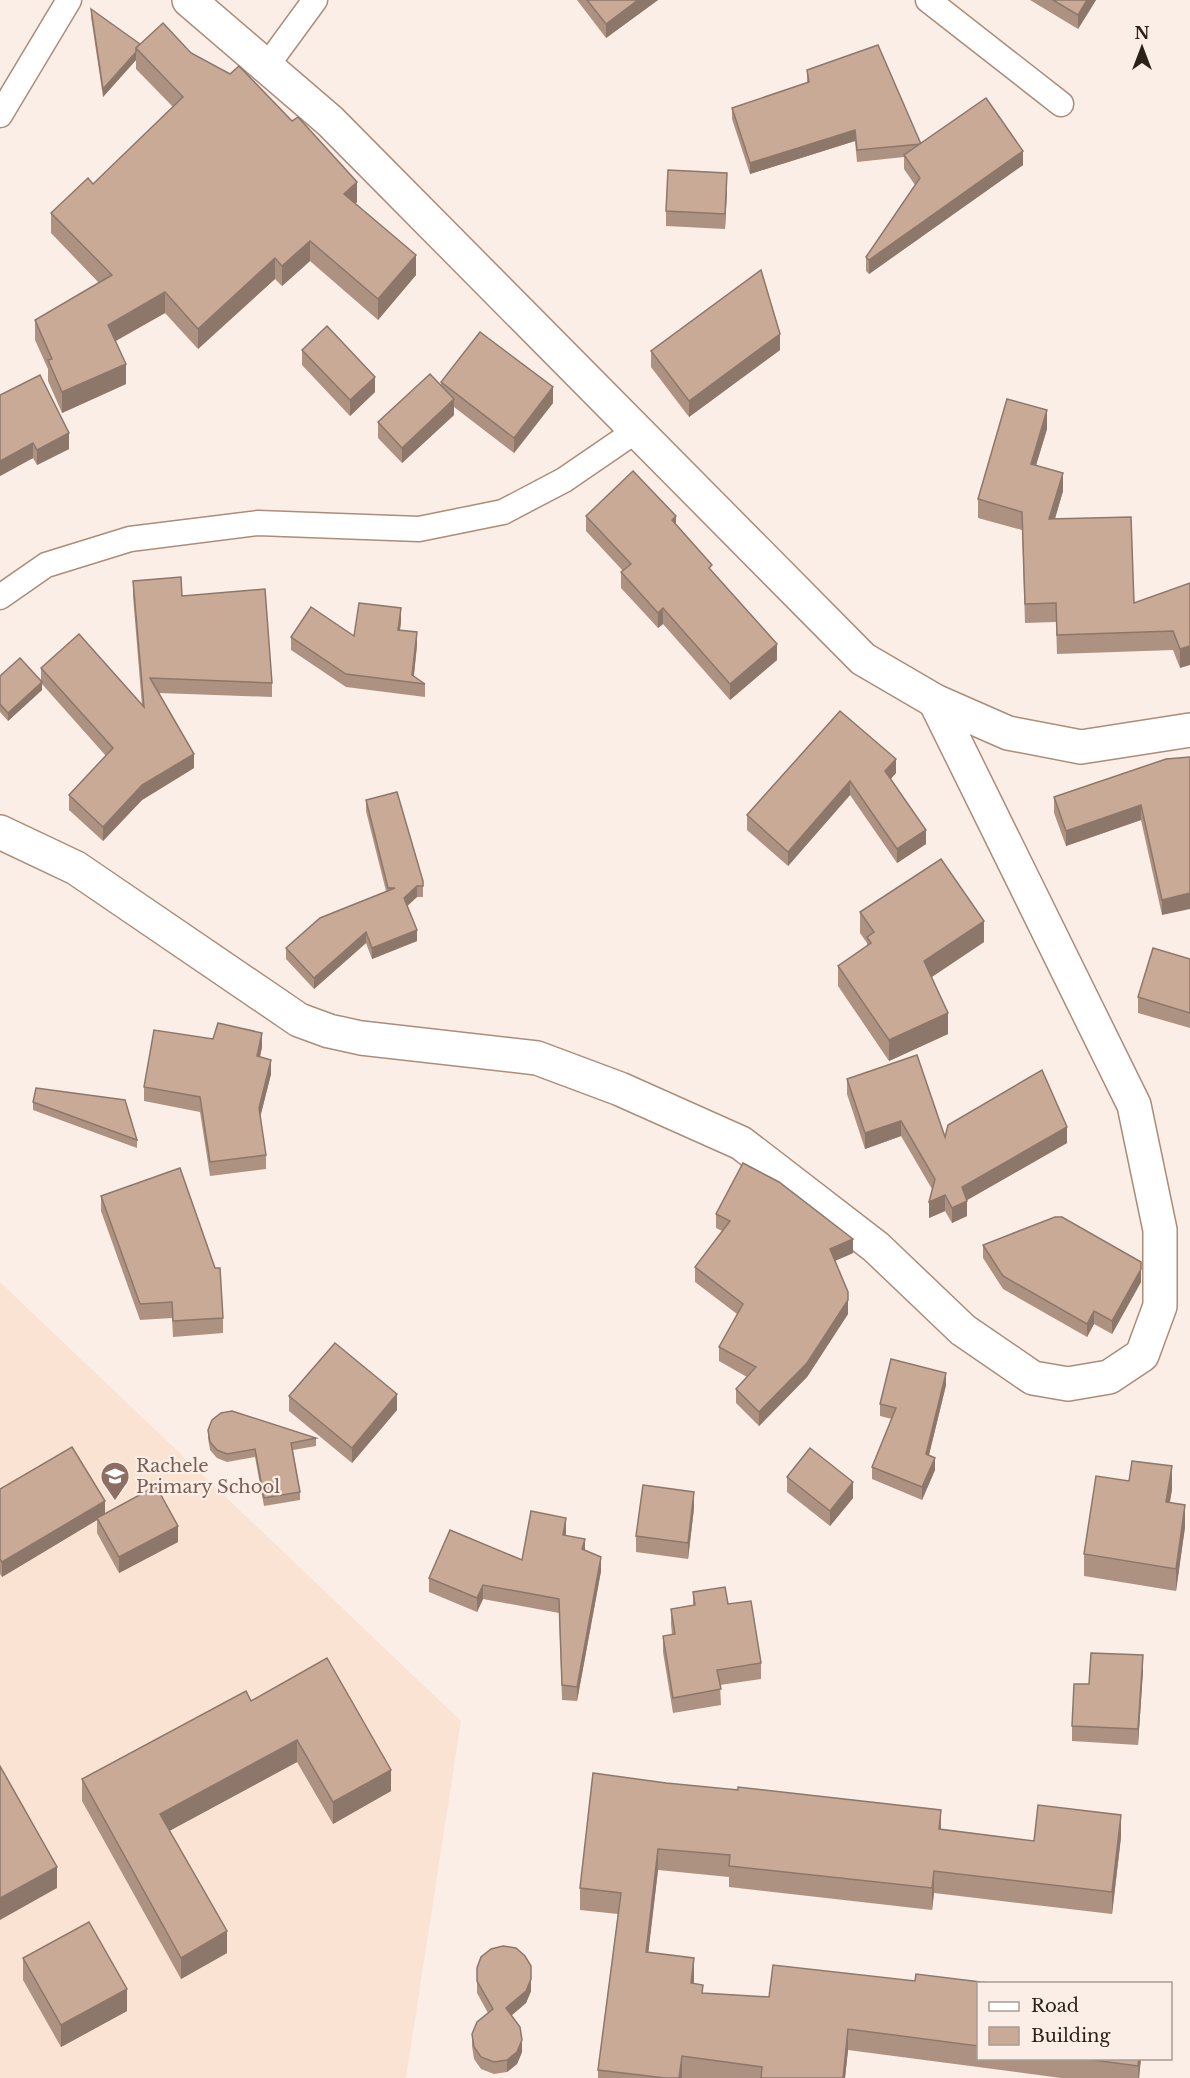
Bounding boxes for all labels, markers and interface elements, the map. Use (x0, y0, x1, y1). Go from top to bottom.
north arrow (1112, 18, 1172, 78)
text: N (1134, 23, 1150, 43)
place label: Rachele Primary School (136, 1455, 280, 1498)
school or university icon: Rachele Primary School (99, 1460, 131, 1502)
legend (977, 1982, 1172, 2060)
text: Road (1031, 1995, 1079, 2017)
text: Building (1031, 2025, 1110, 2047)

